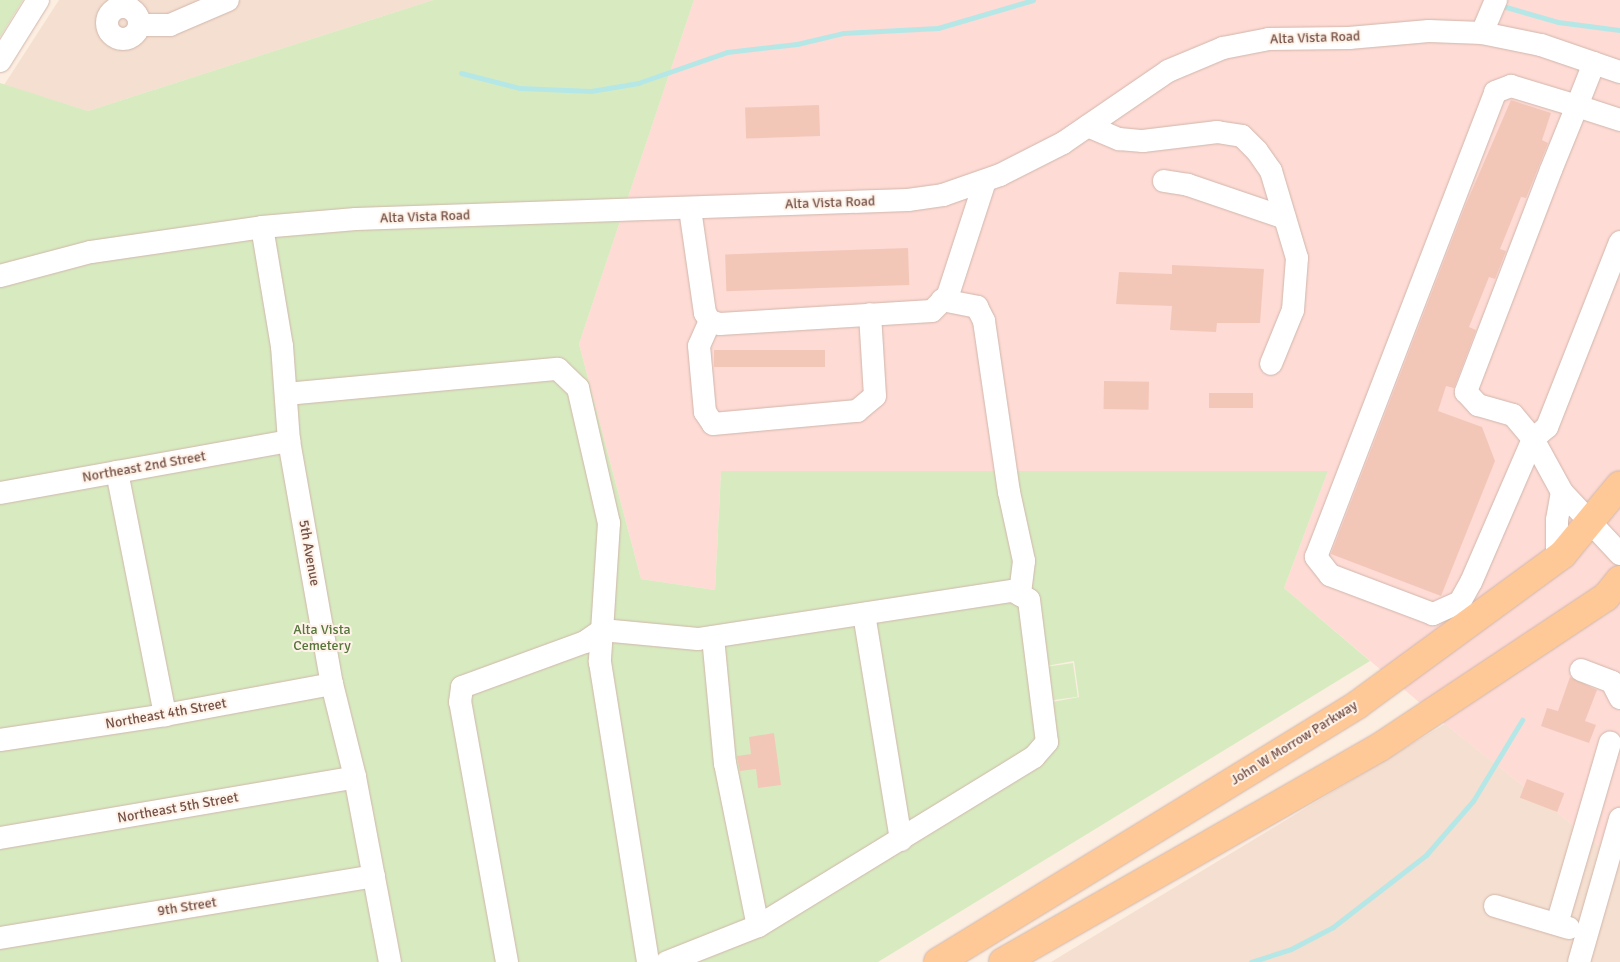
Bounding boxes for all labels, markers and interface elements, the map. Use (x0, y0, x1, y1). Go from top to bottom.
street label: Alta Vista Road (1270, 28, 1360, 48)
street label: Alta Vista Road (785, 193, 875, 213)
street label: Alta Vista Road (380, 207, 470, 227)
street label: Northeast 2nd Street (81, 448, 207, 486)
street label: 5th Avenue (295, 519, 323, 587)
park label: Alta Vista Cemetery (293, 622, 351, 654)
street label: Northeast 4th Street (104, 695, 228, 733)
street label: John W Morrow Parkway (1228, 697, 1360, 789)
street label: Northeast 5th Street (116, 789, 240, 827)
street label: 9th Street (156, 894, 218, 920)

